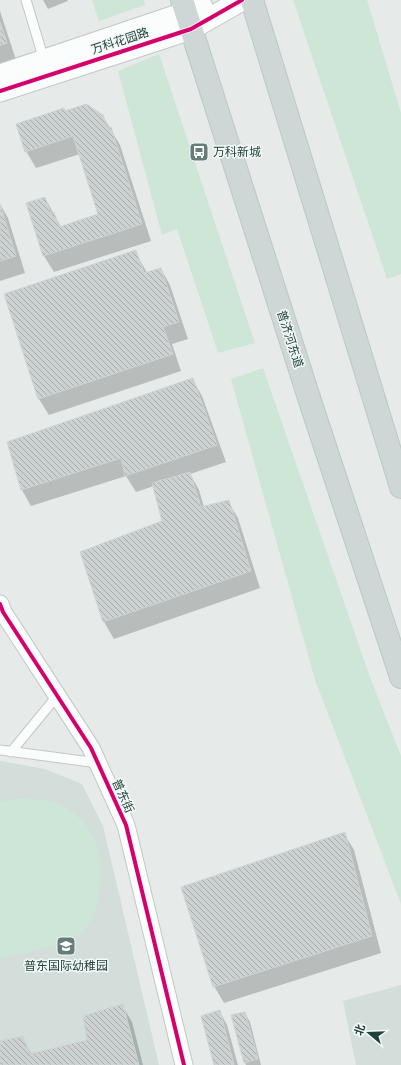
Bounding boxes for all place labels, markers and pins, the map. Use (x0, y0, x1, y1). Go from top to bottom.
bus stop icon: 万科新城 (188, 141, 210, 163)
place label: 万科新城 (213, 144, 261, 160)
school or university icon: 普东国际幼稚园 (55, 935, 77, 957)
place label: 普东国际幼稚园 (24, 958, 108, 974)

